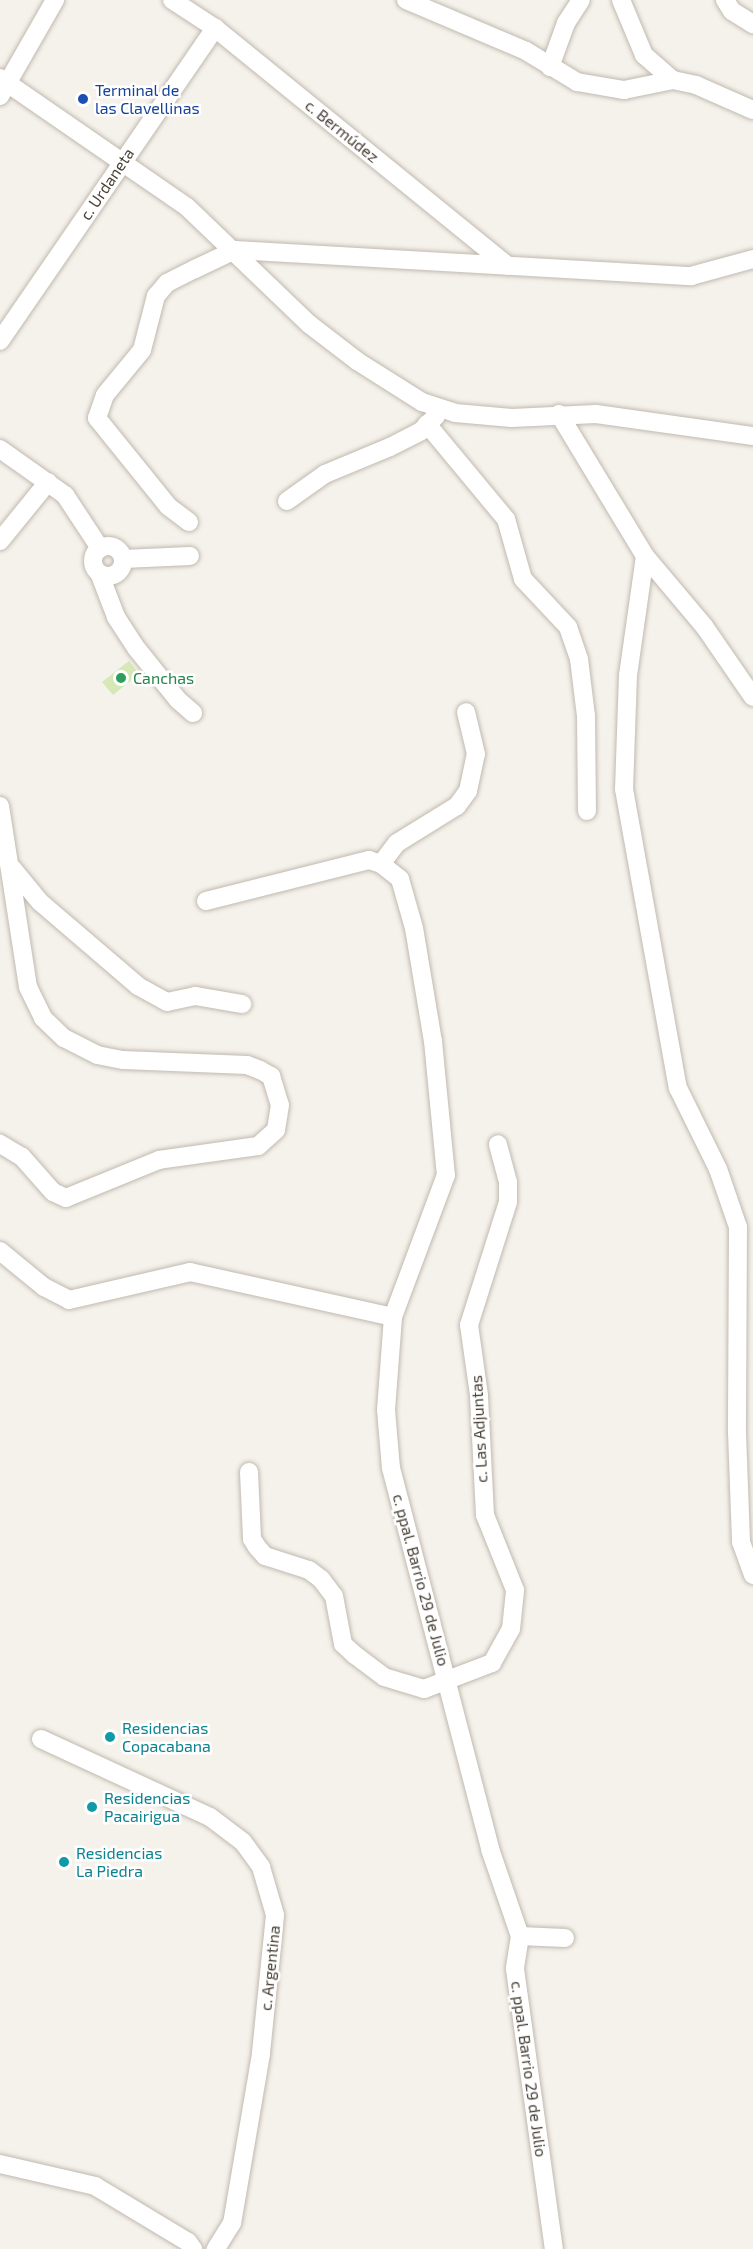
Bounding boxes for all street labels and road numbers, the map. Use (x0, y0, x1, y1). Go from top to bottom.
street label: c. Bermúdez (301, 96, 383, 166)
street label: c. Urdaneta (76, 144, 138, 224)
street label: c. Las Adjuntas (467, 1374, 491, 1484)
street label: c. ppal. Barrio 29 de Julio (389, 1492, 453, 1668)
street label: c. Argentina (256, 1924, 284, 2012)
street label: c. ppal. Barrio 29 de Julio (507, 1980, 551, 2158)

